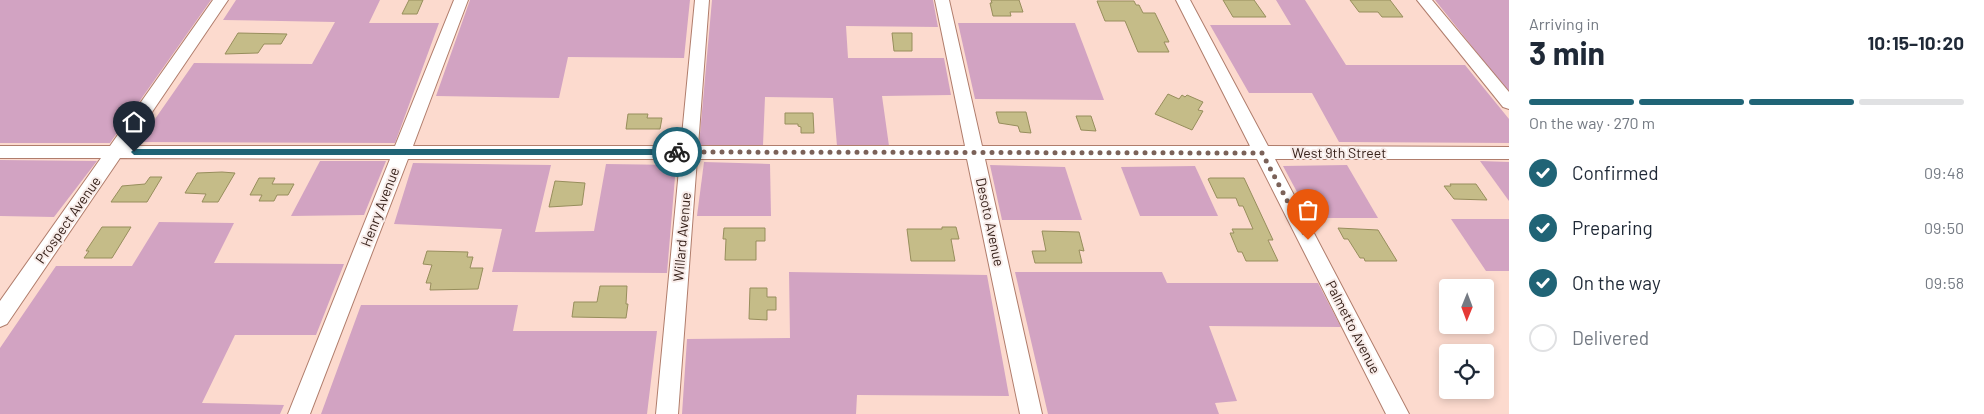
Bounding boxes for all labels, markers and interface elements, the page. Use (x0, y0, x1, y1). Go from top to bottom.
text: Arriving in (1529, 14, 1599, 33)
text: 10:15–10:20 (1868, 31, 1964, 54)
text: 3 min (1529, 33, 1605, 71)
pin (113, 101, 155, 152)
icon: home (120, 108, 148, 136)
text: On the way · 270 m (1529, 113, 1655, 132)
courier (652, 127, 702, 177)
icon: bike (663, 138, 691, 166)
street label: West 9th Street (1292, 144, 1386, 161)
icon: check (1529, 159, 1557, 187)
text: Confirmed (1572, 161, 1659, 184)
text: 09:48 (1924, 163, 1964, 182)
street label: Henry Avenue (357, 165, 402, 249)
street label: Prospect Avenue (31, 173, 104, 267)
street label: Desoto Avenue (973, 176, 1008, 268)
pin (1287, 189, 1329, 240)
street label: Willard Avenue (669, 192, 694, 282)
icon: bag (1294, 196, 1322, 224)
icon: check (1529, 214, 1557, 242)
text: Preparing (1572, 216, 1653, 239)
text: 09:50 (1924, 218, 1964, 237)
icon: check (1529, 269, 1557, 297)
text: On the way (1572, 271, 1661, 294)
text: 09:58 (1925, 273, 1964, 292)
street label: Palmetto Avenue (1323, 277, 1384, 376)
north arrow (1439, 279, 1494, 334)
map controls (1439, 279, 1494, 399)
text: Delivered (1572, 326, 1649, 349)
button: locate (1439, 344, 1494, 399)

